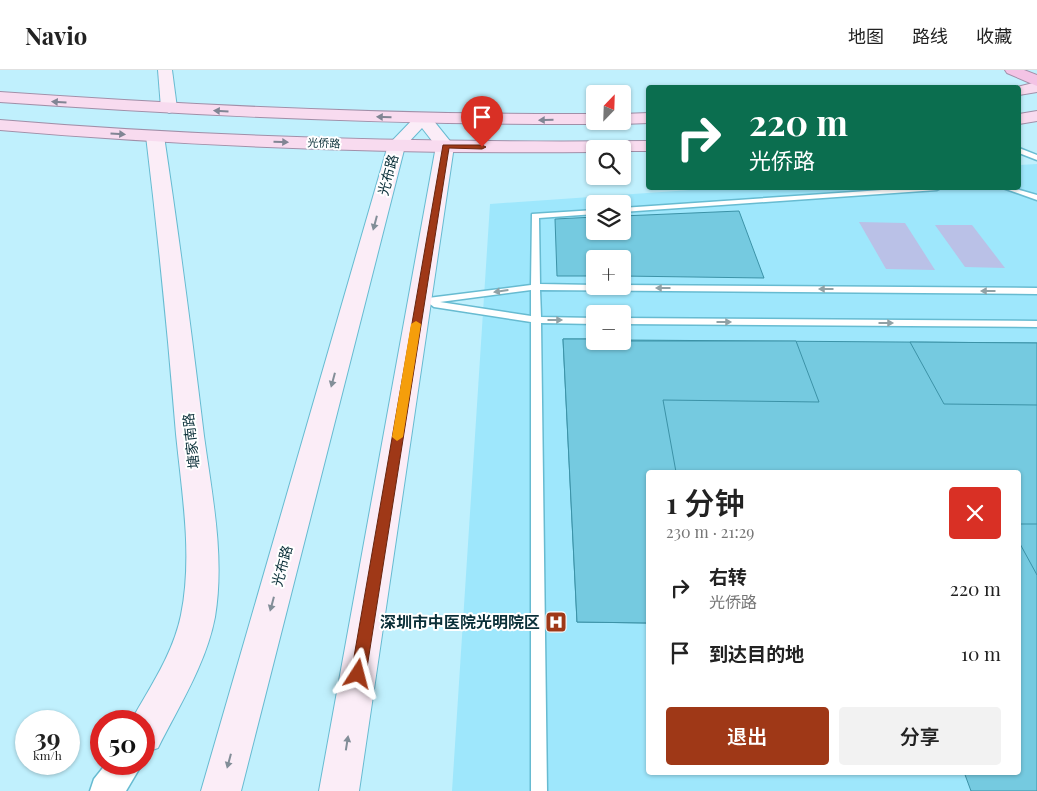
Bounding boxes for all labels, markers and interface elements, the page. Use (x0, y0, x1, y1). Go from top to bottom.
text: Navio (25, 19, 87, 51)
text: 地图 (848, 24, 884, 48)
text: 路线 (912, 24, 948, 48)
text: 收藏 (976, 24, 1012, 48)
north arrow (586, 85, 631, 130)
map controls (586, 85, 631, 350)
pin (461, 96, 503, 147)
one-way arrow (51, 97, 67, 105)
text: 220 m (749, 98, 848, 145)
icon: arrive (468, 103, 496, 131)
icon: right (666, 105, 731, 170)
one-way arrow (213, 106, 229, 114)
one-way arrow (376, 113, 392, 121)
one-way arrow (538, 116, 554, 124)
one-way arrow (111, 130, 127, 138)
street label: 光侨路 (307, 134, 341, 151)
one-way arrow (273, 138, 289, 146)
button: search (586, 140, 631, 185)
text: 光侨路 (749, 145, 815, 175)
street label: 光布路 (373, 152, 402, 198)
button: layers (586, 195, 631, 240)
one-way arrow (371, 216, 379, 231)
button: + (586, 250, 631, 295)
one-way arrow (655, 284, 671, 292)
one-way arrow (818, 285, 834, 293)
one-way arrow (980, 286, 996, 294)
one-way arrow (493, 288, 509, 296)
button: − (586, 305, 631, 350)
one-way arrow (547, 316, 563, 324)
one-way arrow (716, 318, 732, 326)
one-way arrow (878, 319, 894, 327)
one-way arrow (328, 373, 336, 388)
street label: 塘家南路 (178, 412, 203, 470)
text: 1 分钟 (666, 482, 745, 522)
button: close (949, 487, 1001, 539)
text: 230 m · 21:29 (666, 521, 755, 542)
street label: 光布路 (267, 543, 296, 589)
text: 右转 (709, 563, 747, 589)
icon: right (666, 574, 694, 602)
text: 220 m (950, 575, 1001, 601)
text: 光侨路 (709, 591, 757, 612)
one-way arrow (267, 597, 275, 612)
hospital icon: 深圳市中医院光明院区 (544, 610, 568, 634)
place label: 深圳市中医院光明院区 (380, 611, 540, 632)
icon: arrive (666, 639, 694, 667)
text: 到达目的地 (709, 640, 804, 666)
text: 10 m (961, 640, 1001, 666)
position arrow (331, 647, 383, 699)
button: 退出 (666, 707, 829, 765)
button: 分享 (839, 707, 1001, 765)
speed limit sign: 50 (90, 710, 155, 775)
text: 39 (34, 720, 61, 753)
one-way arrow (343, 735, 351, 751)
text: km/h (33, 747, 62, 763)
one-way arrow (225, 754, 233, 769)

